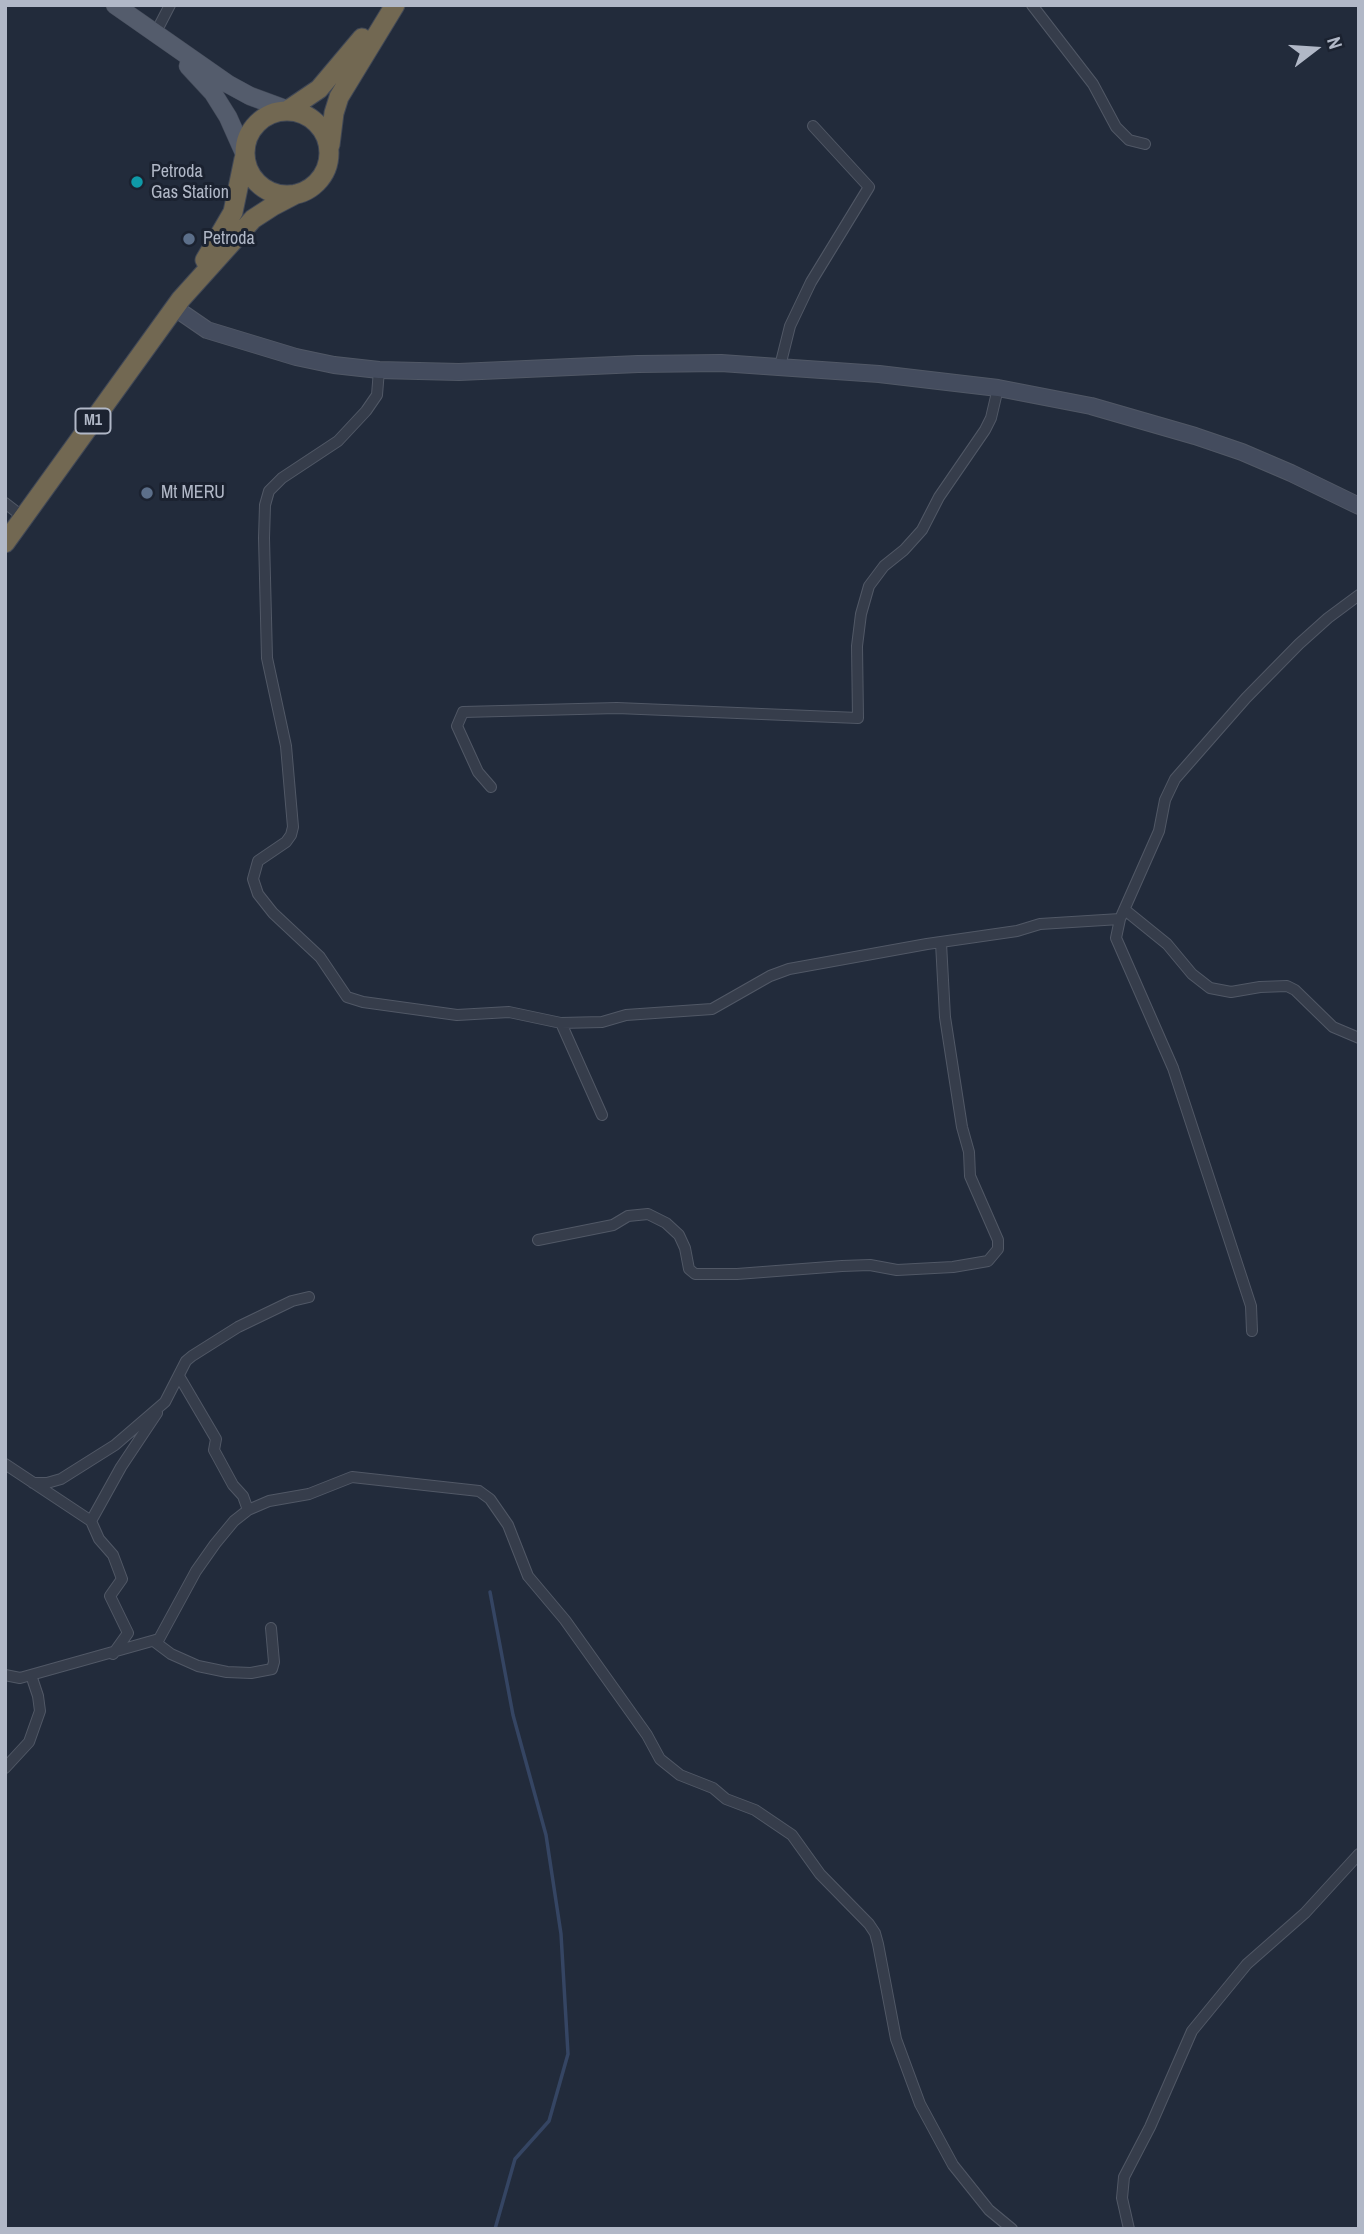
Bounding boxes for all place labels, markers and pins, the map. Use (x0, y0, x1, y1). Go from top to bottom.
place label: Petroda Gas Station (151, 161, 229, 204)
marker: Petroda Gas Station (129, 174, 145, 190)
place label: Petroda (203, 228, 255, 250)
marker: Petroda (181, 231, 197, 247)
place label: Mt MERU (161, 482, 225, 504)
marker: Mt MERU (139, 485, 155, 501)

